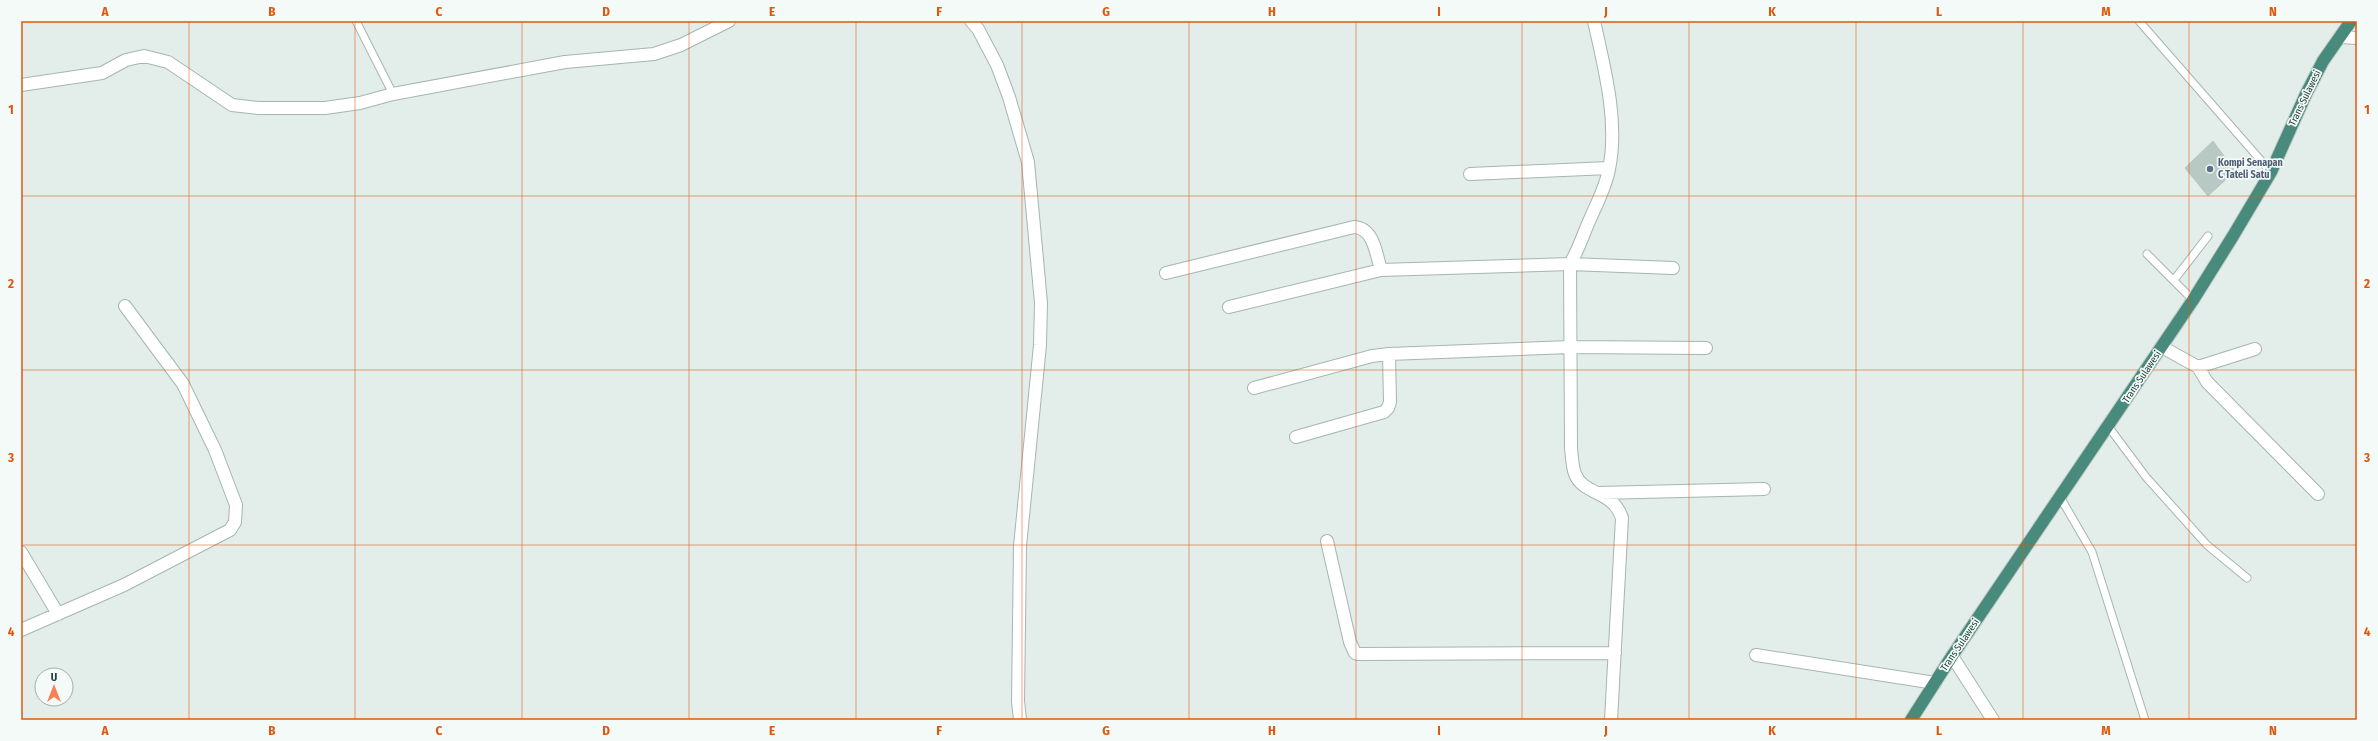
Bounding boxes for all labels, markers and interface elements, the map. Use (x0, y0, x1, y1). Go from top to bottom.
text: A (100, 4, 109, 19)
text: B (268, 4, 276, 19)
text: C (436, 4, 443, 19)
text: D (602, 4, 610, 19)
text: E (769, 4, 775, 19)
text: F (936, 4, 942, 19)
text: G (1102, 4, 1110, 19)
text: H (1268, 4, 1276, 19)
text: I (1437, 4, 1441, 19)
text: J (1603, 4, 1608, 19)
text: K (1768, 4, 1776, 19)
text: L (1936, 4, 1942, 19)
text: M (2101, 4, 2111, 19)
text: N (2269, 4, 2277, 19)
street label: Trans Sulawesi (2286, 68, 2324, 128)
text: 1 (8, 102, 14, 117)
text: 1 (2364, 102, 2370, 117)
place label: Kompi Senapan C Tateli Satu (2218, 157, 2283, 181)
marker: Kompi Senapan C Tateli Satu (2205, 164, 2215, 174)
text: 2 (7, 276, 14, 291)
text: 2 (2363, 276, 2370, 291)
street label: Trans Sulawesi (2120, 349, 2164, 405)
text: 3 (7, 450, 14, 465)
text: 3 (2363, 450, 2370, 465)
street label: Trans Sulawesi (1938, 617, 1982, 673)
text: 4 (8, 624, 15, 639)
text: 4 (2364, 624, 2371, 639)
north arrow (34, 667, 74, 707)
text: U (51, 671, 57, 684)
text: A (100, 723, 109, 738)
text: B (268, 723, 276, 738)
text: C (436, 723, 443, 738)
text: D (602, 723, 610, 738)
text: E (769, 723, 775, 738)
text: F (936, 723, 942, 738)
text: G (1102, 723, 1110, 738)
text: H (1268, 723, 1276, 738)
text: I (1437, 723, 1441, 738)
text: J (1603, 723, 1608, 738)
text: K (1768, 723, 1776, 738)
text: L (1936, 723, 1942, 738)
text: M (2101, 723, 2111, 738)
text: N (2269, 723, 2277, 738)

